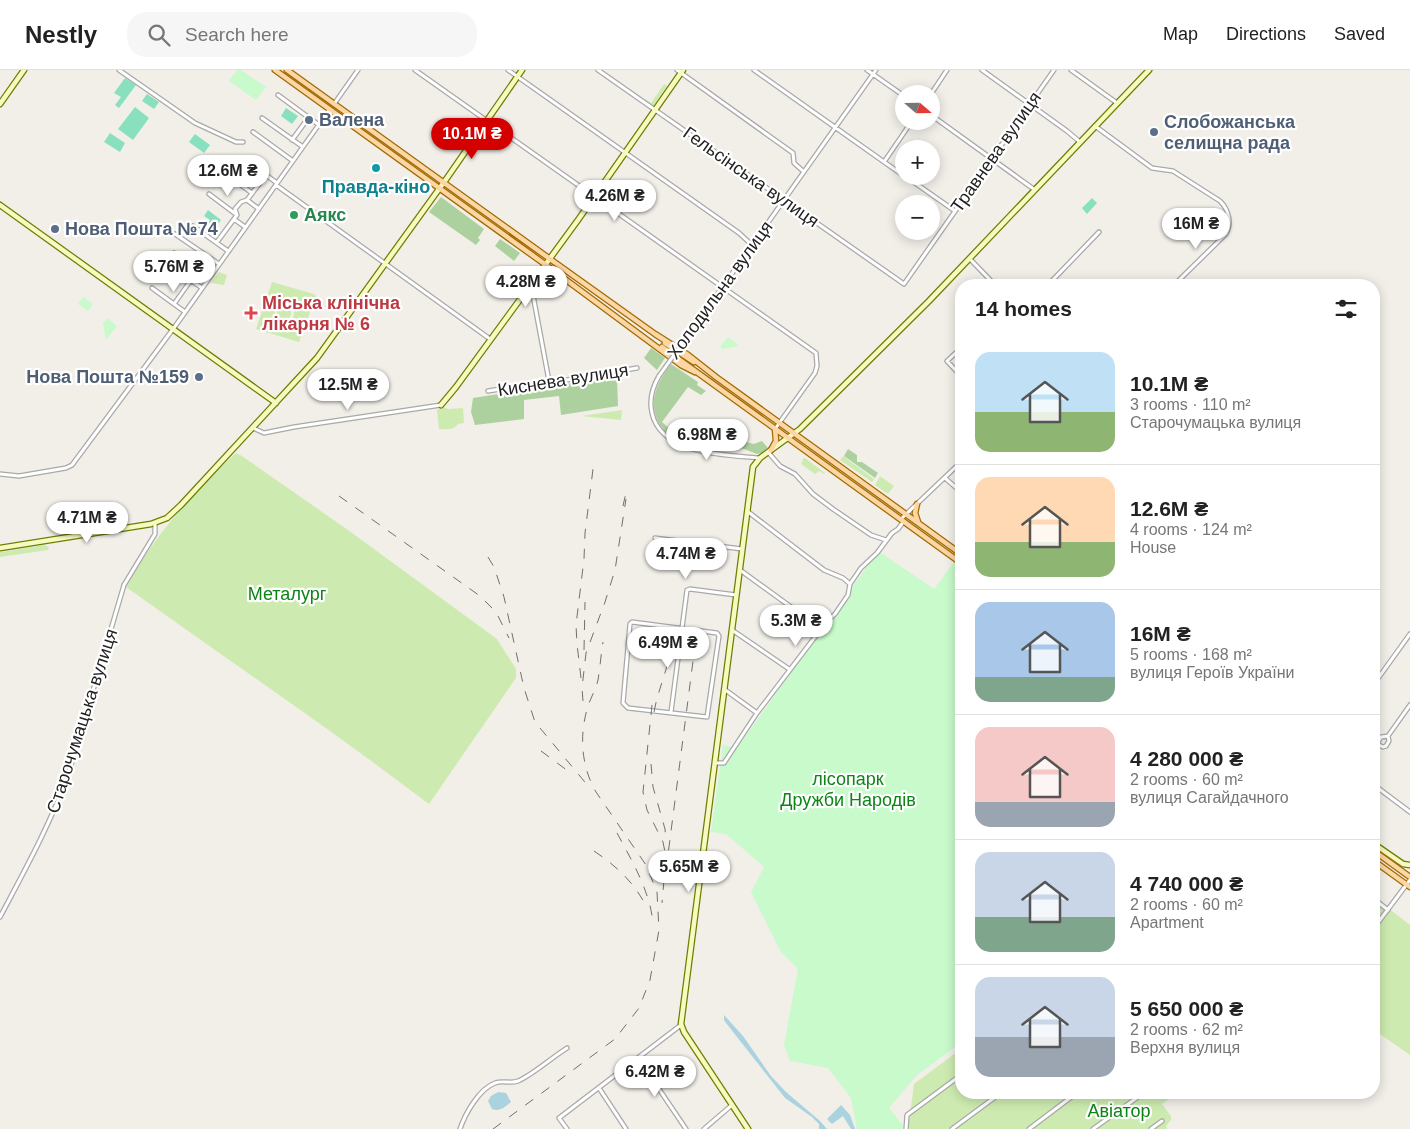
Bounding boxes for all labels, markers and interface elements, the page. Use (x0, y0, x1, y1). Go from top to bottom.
search box (127, 12, 477, 57)
text: Nestly (25, 21, 97, 48)
icon: search (145, 21, 173, 49)
text: Search here (185, 24, 289, 45)
text: Map (1163, 24, 1198, 44)
text: Directions (1226, 24, 1306, 44)
text: Saved (1334, 24, 1385, 44)
north arrow (895, 85, 940, 130)
map controls (895, 85, 940, 240)
street label: Травнева вулиця (947, 88, 1045, 216)
place label: Валена (319, 110, 385, 130)
place label: Слобожанська селищна рада (1164, 112, 1296, 153)
marker: Валена (303, 114, 315, 126)
pin: 10.1M ₴ (426, 118, 518, 160)
street label: Гельсінська вулиця (679, 123, 823, 231)
text: 10.1M ₴ (442, 125, 502, 142)
marker: Слобожанська селищна рада (1148, 126, 1160, 138)
button: + (895, 140, 940, 185)
pin: 12.6M ₴ (182, 154, 274, 197)
text: 12.6M ₴ (198, 162, 258, 179)
marker: Правда-кіно (370, 162, 382, 174)
place label: Правда-кіно (322, 177, 430, 197)
pin: 4.26M ₴ (569, 180, 661, 222)
text: 4.26M ₴ (585, 187, 645, 204)
button: − (895, 195, 940, 240)
place label: Аякс (304, 205, 346, 225)
pin: 16M ₴ (1161, 208, 1231, 250)
marker: Аякс (288, 209, 300, 221)
text: 16M ₴ (1173, 215, 1219, 232)
street label: Холодильна вулиця (663, 217, 777, 363)
place label: Нова Пошта №74 (65, 219, 218, 239)
marker: Нова Пошта №74 (49, 223, 61, 235)
pin: 5.76M ₴ (128, 250, 220, 293)
text: 5.76M ₴ (144, 258, 204, 275)
pin: 4.28M ₴ (480, 266, 572, 308)
text: 4.28M ₴ (496, 273, 556, 290)
place label: Міська клінічна лікарня № 6 (262, 293, 401, 334)
icon: filters (1332, 295, 1360, 323)
text: 14 homes (975, 297, 1072, 320)
marker: Міська клінічна лікарня № 6 (244, 306, 258, 320)
street label: Киснева вулиця (496, 360, 630, 400)
place label: Нова Пошта №159 (26, 367, 189, 387)
pin: 12.5M ₴ (302, 368, 394, 411)
marker: Нова Пошта №159 (193, 371, 205, 383)
icon: home (1015, 372, 1075, 432)
text: 10.1M ₴ (1130, 372, 1208, 395)
text: 12.5M ₴ (318, 376, 378, 393)
text: 3 rooms · 110 m² (1130, 396, 1251, 413)
text: Старочумацька вулиця (1130, 414, 1301, 431)
pin: 6.98M ₴ (661, 418, 753, 461)
text: 6.98M ₴ (677, 426, 737, 443)
icon: home (1015, 497, 1075, 557)
text: 12.6M ₴ (1130, 497, 1208, 520)
pin: 4.71M ₴ (41, 502, 133, 544)
text: 4.71M ₴ (57, 509, 117, 526)
text: 4 rooms · 124 m² (1130, 521, 1252, 538)
pin: 4.74M ₴ (640, 538, 732, 580)
text: House (1130, 539, 1176, 556)
text: 4.74M ₴ (656, 545, 716, 562)
park label: Металург (248, 584, 327, 604)
pin: 5.3M ₴ (755, 604, 837, 647)
text: 5.3M ₴ (771, 612, 821, 629)
icon: home (1015, 622, 1075, 682)
text: 16M ₴ (1130, 622, 1191, 645)
street label: Старочумацька вулиця (43, 626, 121, 816)
pin: 6.49M ₴ (622, 626, 714, 669)
text: 6.49M ₴ (638, 634, 698, 651)
text: 5 rooms · 168 m² (1130, 646, 1252, 663)
text: вулиця Героїв України (1130, 664, 1294, 681)
icon: home (1015, 747, 1075, 807)
text: 4 280 000 ₴ (1130, 747, 1243, 770)
park label: лісопарк Дружби Народів (780, 769, 916, 810)
text: 2 rooms · 60 m² (1130, 771, 1243, 788)
text: вулиця Сагайдачного (1130, 789, 1289, 806)
pin: 5.65M ₴ (643, 850, 735, 893)
text: 5.65M ₴ (659, 858, 719, 875)
icon: home (1015, 872, 1075, 932)
text: 4 740 000 ₴ (1130, 872, 1243, 895)
text: 2 rooms · 60 m² (1130, 896, 1243, 913)
text: Apartment (1130, 914, 1204, 931)
icon: home (1015, 997, 1075, 1057)
text: 5 650 000 ₴ (1130, 997, 1243, 1020)
text: 2 rooms · 62 m² (1130, 1021, 1243, 1038)
text: Верхня вулиця (1130, 1039, 1240, 1056)
pin: 6.42M ₴ (609, 1056, 701, 1098)
text: 6.42M ₴ (625, 1063, 685, 1080)
park label: Авіатор (1087, 1101, 1151, 1121)

